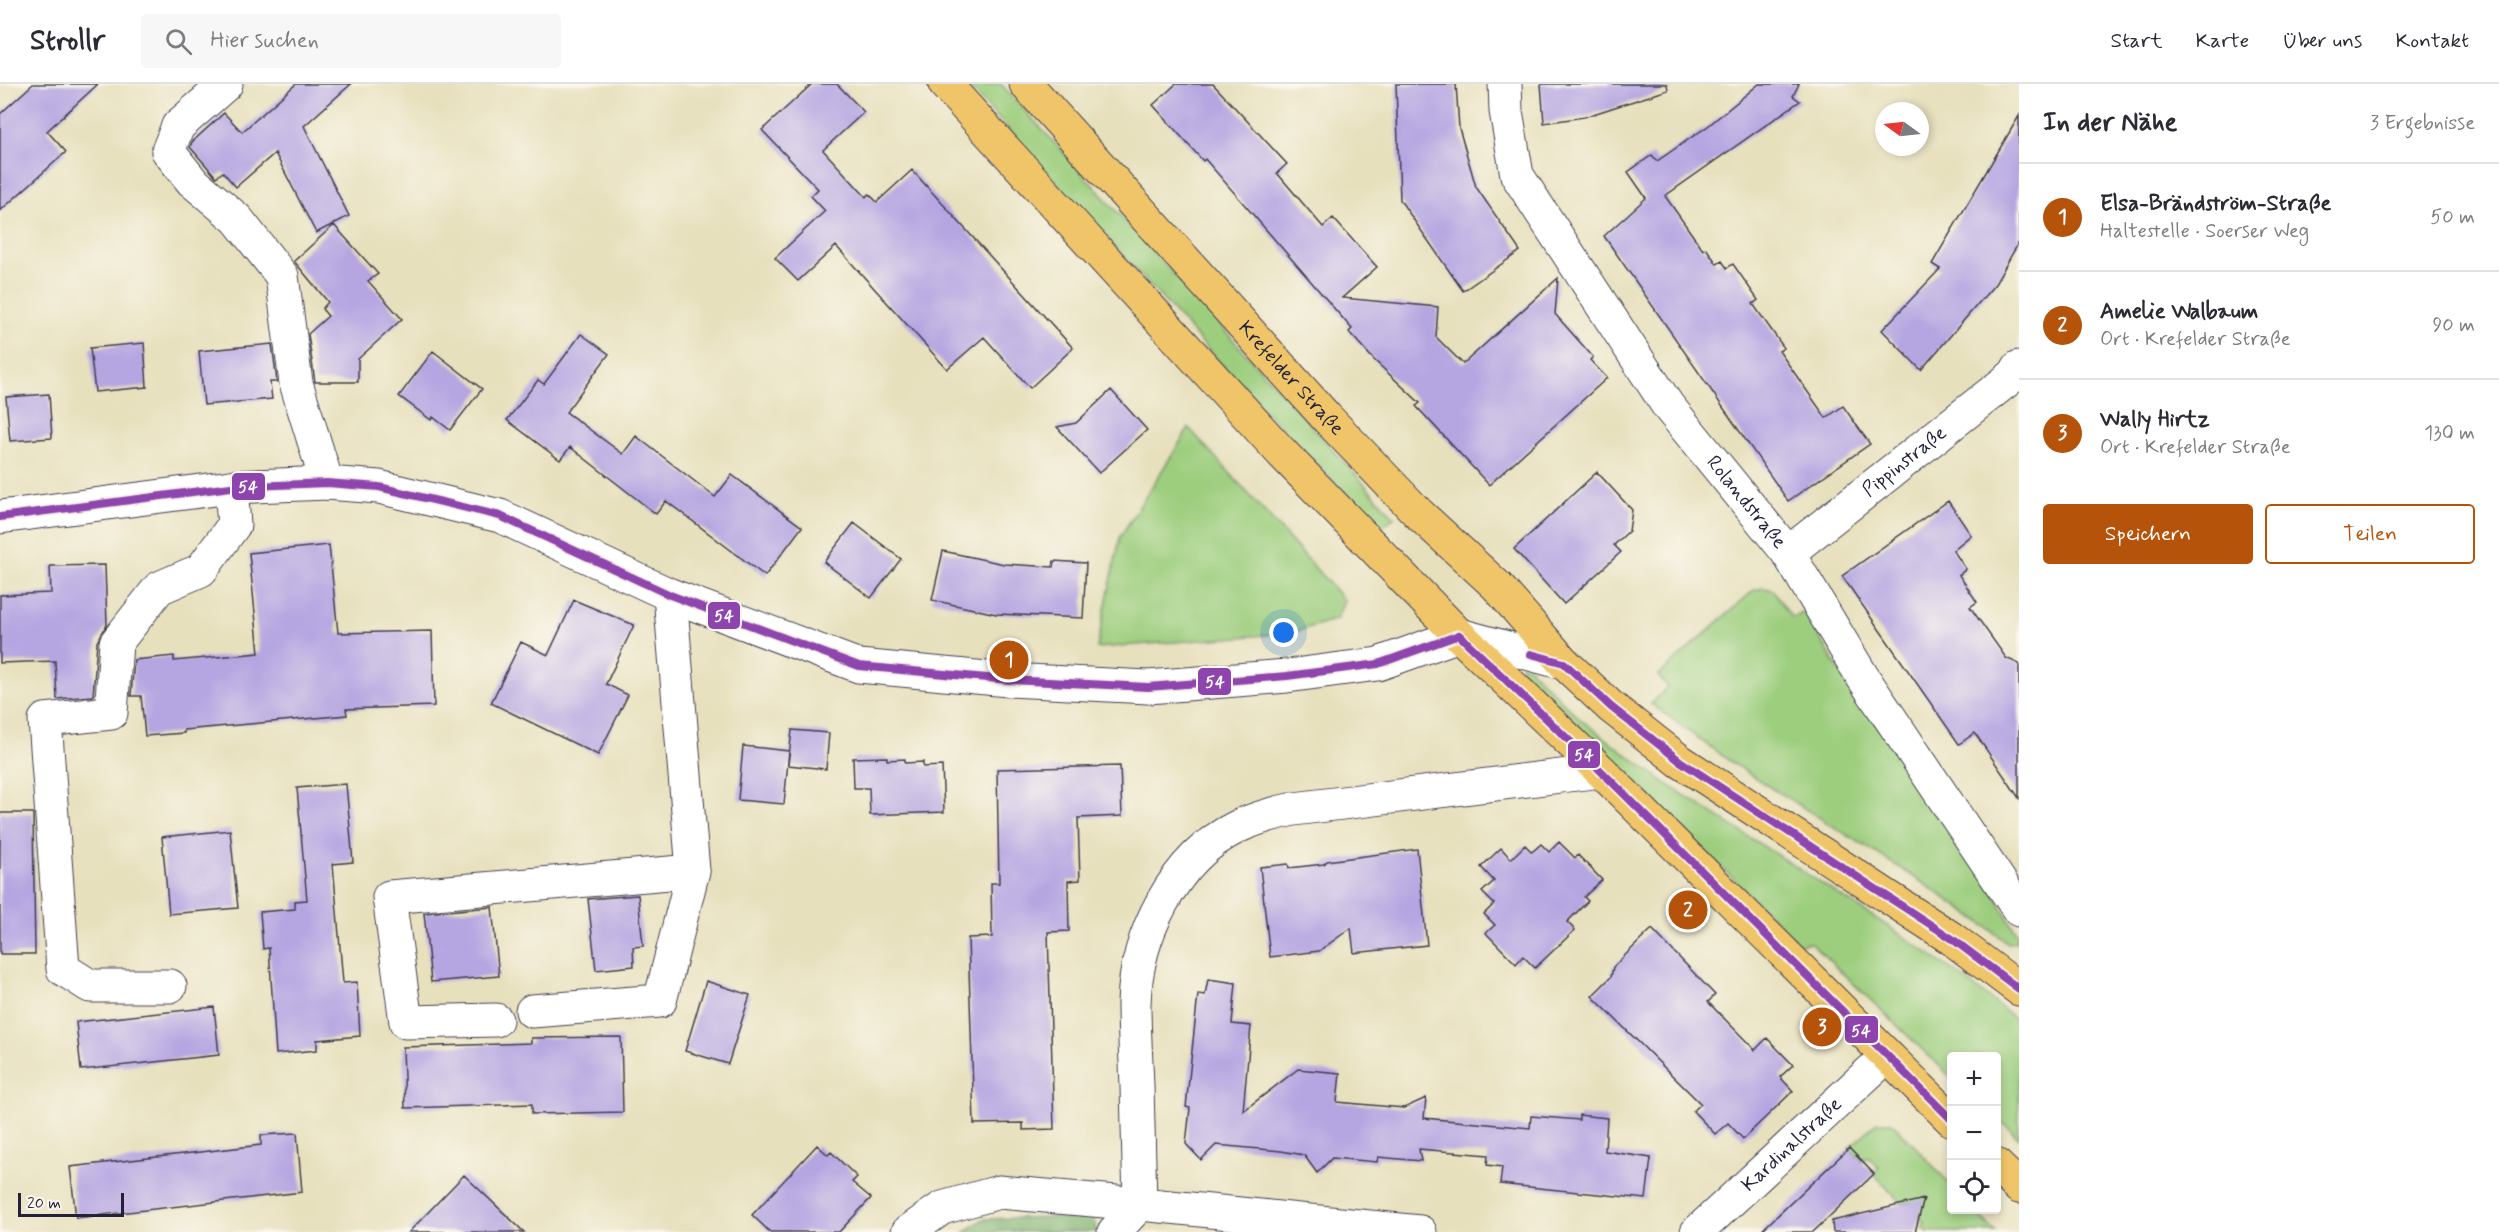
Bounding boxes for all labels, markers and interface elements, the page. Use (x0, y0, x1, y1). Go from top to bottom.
search box (141, 14, 561, 68)
text: Strollr (30, 23, 105, 60)
icon: search (162, 25, 195, 58)
text: Hier suchen (210, 27, 319, 55)
text: Start (2111, 27, 2163, 55)
text: Karte (2196, 27, 2249, 55)
text: Über uns (2282, 27, 2362, 55)
text: Kontakt (2395, 27, 2469, 55)
north arrow (1875, 102, 1929, 156)
text: In der Nähe (2043, 106, 2177, 140)
text: 3 Ergebnisse (2370, 110, 2475, 137)
text: Elsa-Brändström-Straße (2100, 190, 2331, 218)
text: 1 (2058, 204, 2067, 231)
text: 50 m (2430, 204, 2475, 231)
text: Haltestelle · Soerser Weg (2100, 218, 2309, 245)
text: Amelie Walbaum (2100, 298, 2258, 326)
text: 2 (2058, 312, 2067, 339)
text: 90 m (2432, 312, 2475, 339)
street label: Krefelder Straße (1232, 315, 1350, 441)
text: Ort · Krefelder Straße (2100, 326, 2291, 353)
text: Wally Hirtz (2100, 406, 2210, 434)
street label: Pippinstraße (1856, 420, 1952, 503)
text: 3 (2058, 420, 2067, 447)
text: 130 m (2424, 420, 2475, 447)
text: Ort · Krefelder Straße (2100, 434, 2291, 461)
street label: Rolandstraße (1700, 450, 1793, 555)
line badge: 54 (231, 472, 266, 501)
text: 54 (238, 477, 258, 498)
button: Speichern (2043, 504, 2253, 564)
button: Teilen (2265, 504, 2475, 564)
line badge: 54 (707, 601, 741, 630)
text: 54 (714, 606, 734, 627)
your location (1269, 618, 1298, 647)
pin: 1 (990, 638, 1028, 682)
line badge: 54 (1197, 667, 1232, 696)
text: 54 (1205, 672, 1225, 693)
line badge: 54 (1567, 740, 1601, 769)
text: 54 (1574, 745, 1594, 766)
pin: 2 (1668, 888, 1708, 932)
pin: 3 (1802, 1004, 1842, 1050)
line badge: 54 (1844, 1015, 1879, 1044)
text: 54 (1851, 1021, 1871, 1042)
map controls (1947, 1052, 2001, 1214)
button: + (1947, 1052, 2001, 1106)
street label: Kardinalstraße (1736, 1091, 1848, 1198)
button: − (1947, 1106, 2001, 1160)
button: locate (1947, 1160, 2001, 1214)
scale bar (18, 1190, 124, 1218)
text: 20 m (27, 1193, 61, 1214)

